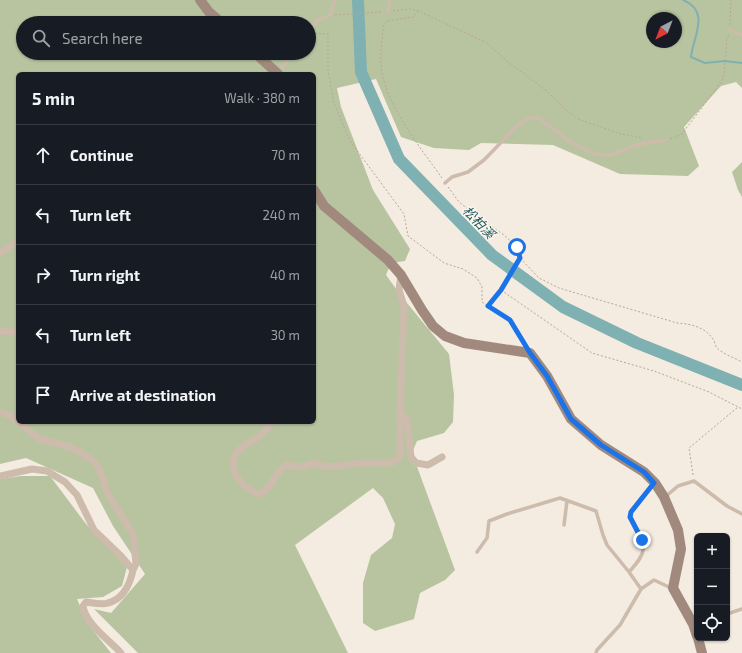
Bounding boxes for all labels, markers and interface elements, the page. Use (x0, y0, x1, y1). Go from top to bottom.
north arrow (646, 12, 682, 48)
search box (16, 16, 316, 60)
icon: search (30, 27, 52, 49)
text: Search here (62, 29, 143, 47)
text: 5 min (32, 88, 75, 108)
text: Walk · 380 m (224, 90, 300, 106)
icon: ahead (32, 144, 54, 166)
text: Continue (70, 146, 133, 164)
text: 70 m (271, 147, 300, 163)
water label: 松柏溪 (460, 202, 500, 243)
icon: left (32, 204, 54, 226)
text: Turn left (70, 206, 131, 224)
text: 240 m (263, 207, 300, 223)
route start (508, 238, 526, 256)
icon: right (32, 264, 54, 286)
text: Turn right (70, 266, 140, 284)
text: 40 m (270, 267, 300, 283)
icon: left (32, 324, 54, 346)
text: Turn left (70, 326, 131, 344)
text: 30 m (271, 327, 300, 343)
icon: arrive (32, 384, 54, 406)
text: Arrive at destination (70, 386, 216, 404)
route end (633, 531, 651, 549)
map controls (694, 533, 730, 641)
button: + (694, 533, 730, 569)
button: − (694, 569, 730, 605)
button: locate (694, 605, 730, 641)

